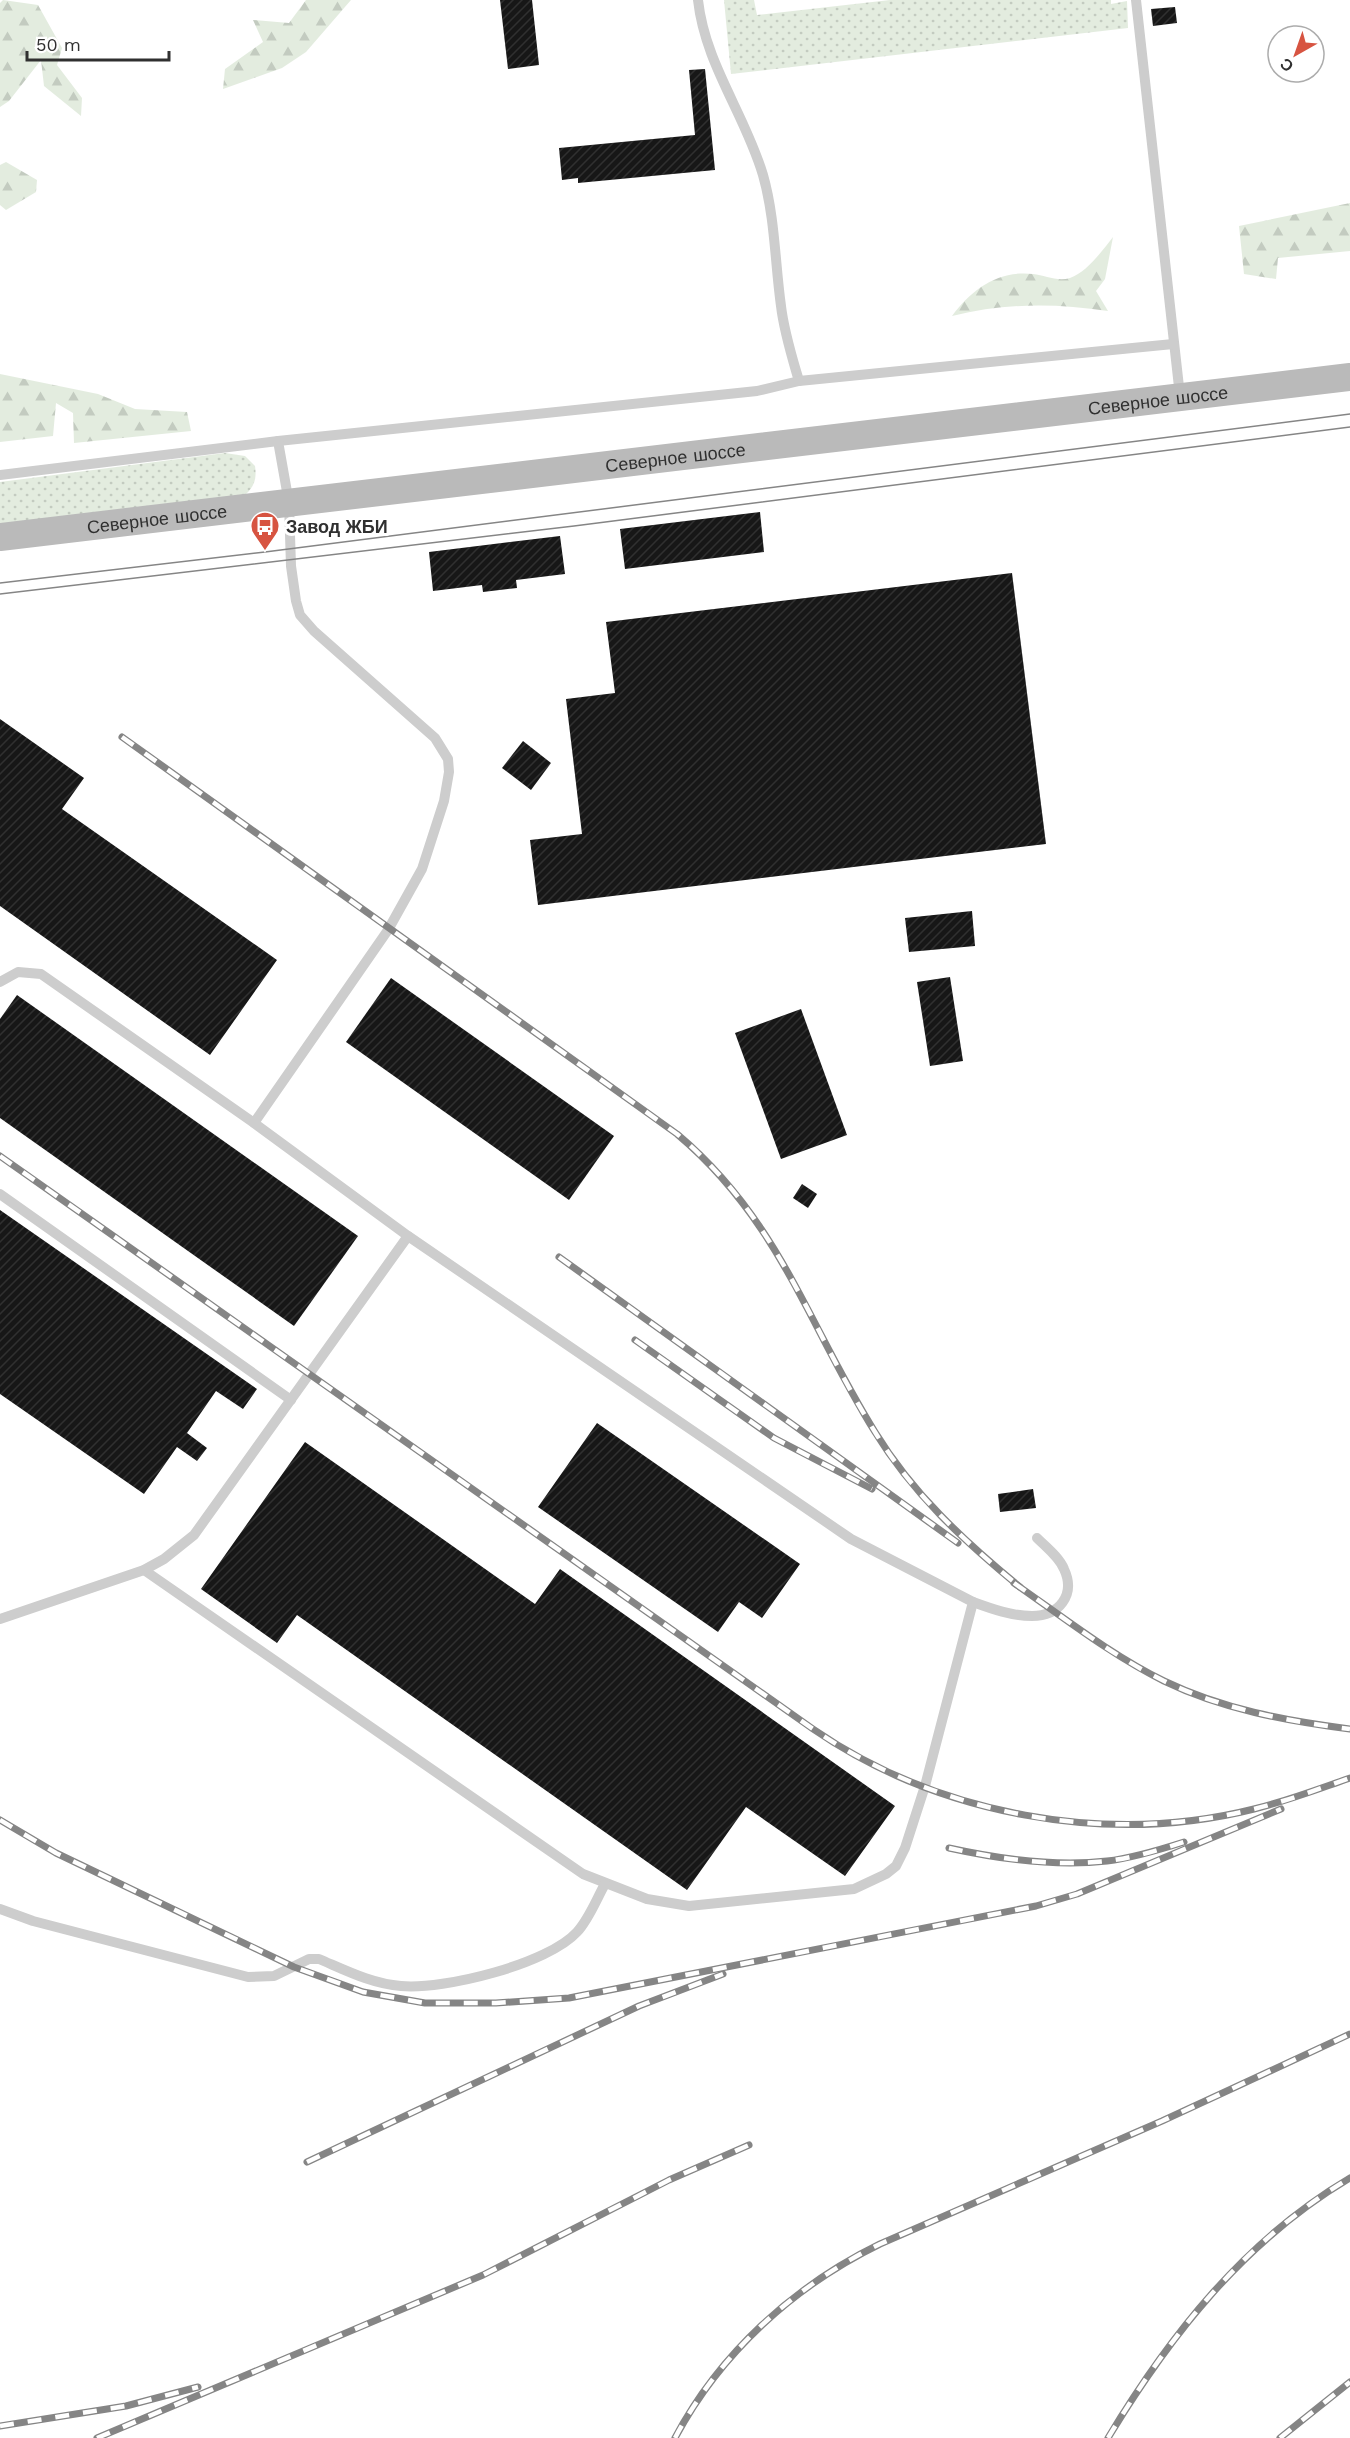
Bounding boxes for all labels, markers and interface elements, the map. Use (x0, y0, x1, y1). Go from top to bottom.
scale bar (27, 24, 170, 62)
north arrow (1266, 24, 1326, 84)
text: 50 m (36, 34, 81, 55)
text: С (1276, 54, 1297, 76)
street label: Северное шоссе (1087, 381, 1229, 418)
street label: Северное шоссе (604, 438, 747, 476)
street label: Северное шоссе (86, 500, 228, 537)
bus stop icon: Завод ЖБИ (249, 510, 281, 552)
place label: Завод ЖБИ (286, 516, 388, 537)

